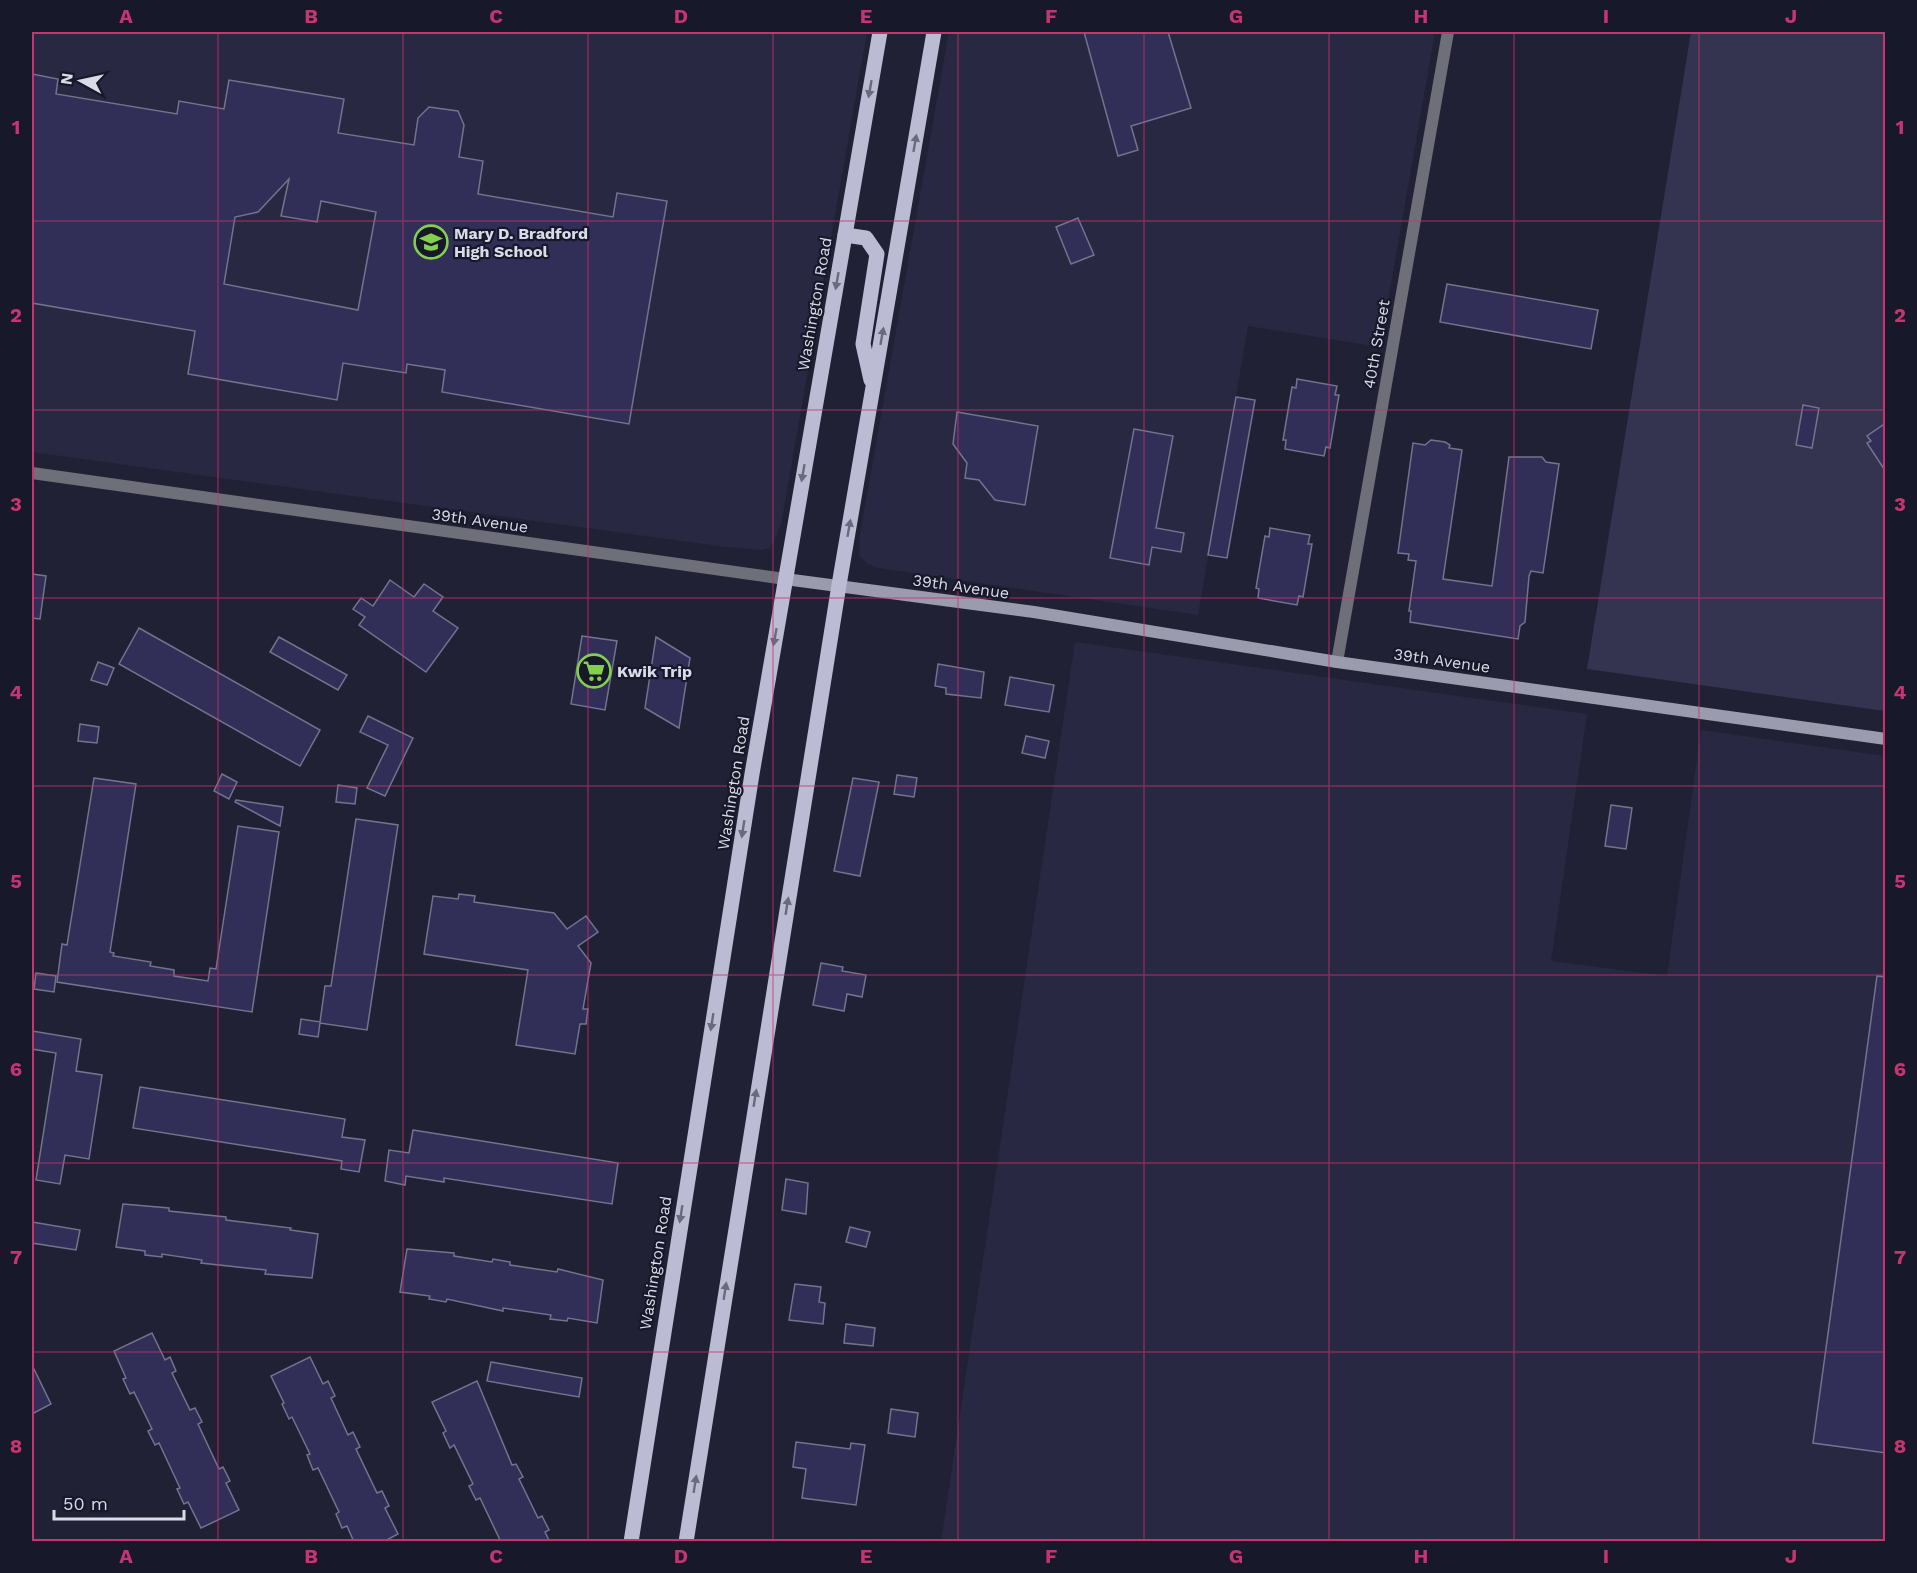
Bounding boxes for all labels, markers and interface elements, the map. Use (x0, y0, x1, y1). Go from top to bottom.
text: A (119, 4, 133, 28)
text: B (304, 4, 318, 28)
text: C (489, 4, 503, 28)
text: D (674, 4, 688, 28)
text: E (860, 4, 872, 28)
text: F (1045, 4, 1057, 28)
text: G (1229, 4, 1243, 28)
text: H (1414, 4, 1428, 28)
text: I (1603, 4, 1609, 28)
text: J (1785, 4, 1797, 28)
north arrow (51, 51, 111, 111)
text: N (56, 72, 77, 86)
one-way arrow (865, 80, 874, 99)
text: 1 (12, 115, 20, 139)
text: 1 (1896, 115, 1904, 139)
one-way arrow (911, 134, 920, 153)
school or university icon: Mary D. Bradford High School (413, 224, 449, 260)
place label: Mary D. Bradford High School (454, 224, 588, 261)
street label: Washington Road (793, 236, 836, 372)
one-way arrow (832, 272, 841, 291)
street label: 40th Street (1359, 298, 1394, 390)
text: 2 (10, 303, 22, 327)
text: 2 (1894, 303, 1906, 327)
one-way arrow (878, 326, 887, 345)
one-way arrow (798, 464, 807, 483)
text: 3 (10, 492, 22, 516)
text: 3 (1894, 492, 1906, 516)
street label: 39th Avenue (430, 504, 529, 537)
one-way arrow (845, 518, 854, 537)
street label: 39th Avenue (911, 570, 1010, 603)
one-way arrow (771, 627, 780, 646)
street label: 39th Avenue (1392, 644, 1491, 677)
supermarket icon: Kwik Trip (576, 653, 612, 689)
place label: Kwik Trip (617, 662, 692, 681)
text: 4 (10, 680, 23, 704)
text: 4 (1894, 680, 1907, 704)
street label: Washington Road (714, 715, 753, 851)
one-way arrow (738, 820, 747, 839)
text: 5 (10, 869, 22, 893)
text: 5 (1894, 869, 1906, 893)
one-way arrow (782, 896, 791, 915)
one-way arrow (707, 1012, 716, 1031)
text: 6 (10, 1057, 22, 1081)
text: 6 (1894, 1057, 1906, 1081)
one-way arrow (751, 1089, 760, 1108)
street label: Washington Road (636, 1195, 675, 1331)
one-way arrow (676, 1205, 685, 1224)
text: 7 (10, 1245, 22, 1269)
text: 7 (1894, 1245, 1906, 1269)
one-way arrow (720, 1281, 729, 1300)
text: 8 (10, 1434, 22, 1458)
text: 8 (1894, 1434, 1906, 1458)
one-way arrow (690, 1474, 699, 1493)
scale bar (54, 1483, 184, 1521)
text: 50 m (63, 1493, 108, 1514)
text: A (119, 1544, 133, 1568)
text: B (304, 1544, 318, 1568)
text: C (489, 1544, 503, 1568)
text: D (674, 1544, 688, 1568)
text: E (860, 1544, 872, 1568)
text: F (1045, 1544, 1057, 1568)
text: G (1229, 1544, 1243, 1568)
text: H (1414, 1544, 1428, 1568)
text: I (1603, 1544, 1609, 1568)
text: J (1785, 1544, 1797, 1568)

